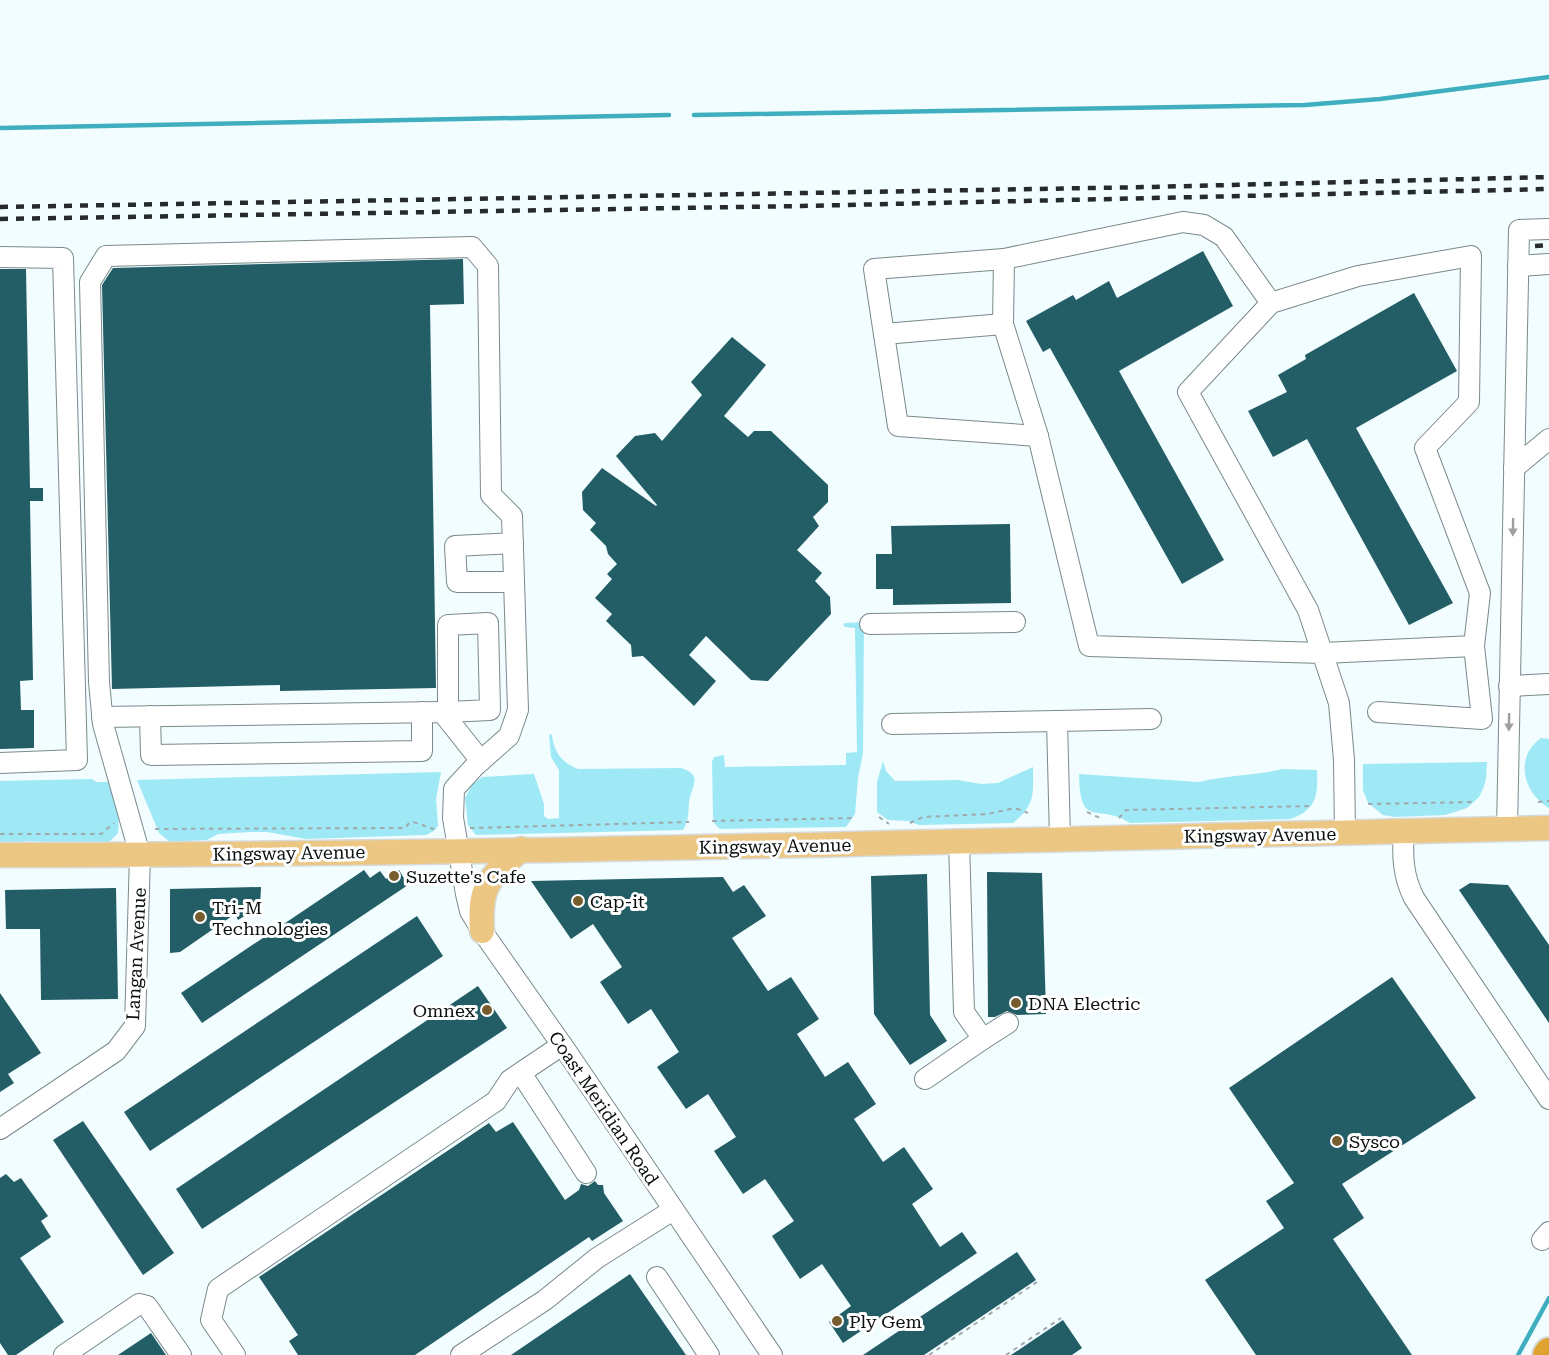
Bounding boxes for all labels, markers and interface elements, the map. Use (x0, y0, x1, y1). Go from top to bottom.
one-way arrow (1508, 517, 1517, 536)
one-way arrow (1504, 712, 1513, 731)
street label: Kingsway Avenue (1183, 823, 1337, 847)
street label: Kingsway Avenue (698, 834, 852, 858)
street label: Kingsway Avenue (212, 841, 366, 865)
place label: Suzette's Cafe (406, 866, 526, 887)
marker: Suzette's Cafe (387, 869, 401, 883)
street label: Langan Avenue (122, 887, 150, 1021)
place label: Cap-it (590, 891, 645, 912)
marker: Cap-it (571, 894, 585, 908)
place label: Tri-M Technologies (212, 897, 328, 939)
marker: Tri-M Technologies (193, 910, 207, 924)
place label: DNA Electric (1028, 993, 1140, 1014)
marker: DNA Electric (1009, 996, 1023, 1010)
place label: Omnex (413, 1000, 476, 1021)
marker: Omnex (480, 1003, 494, 1017)
street label: Coast Meridian Road (545, 1027, 664, 1189)
place label: Sysco (1349, 1131, 1400, 1152)
marker: Sysco (1330, 1134, 1344, 1148)
place label: Ply Gem (849, 1311, 922, 1332)
marker: Ply Gem (830, 1314, 844, 1328)

